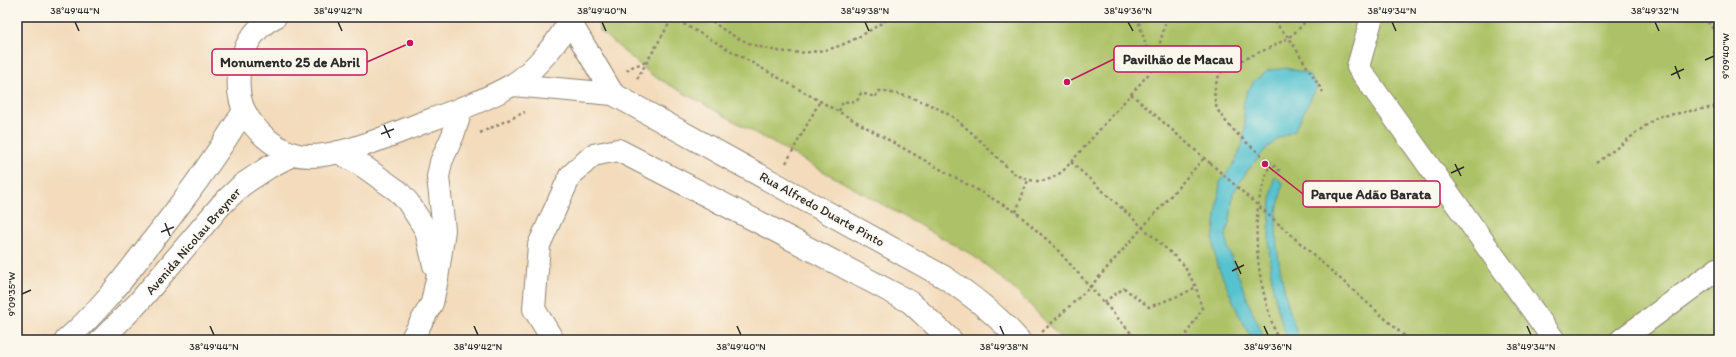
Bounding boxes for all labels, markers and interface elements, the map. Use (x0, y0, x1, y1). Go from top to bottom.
text: 38°49'44"N (50, 4, 100, 17)
text: 38°49'42"N (314, 4, 363, 17)
text: 38°49'40"N (577, 4, 627, 17)
text: 38°49'38"N (841, 4, 889, 17)
text: 38°49'36"N (1104, 4, 1152, 17)
text: 38°49'34"N (1368, 4, 1417, 17)
text: 38°49'32"N (1631, 4, 1679, 17)
text: 9°09'40"W (1719, 33, 1732, 79)
callout: Pavilhão de Macau (1114, 46, 1241, 72)
callout: Monumento 25 de Abril (212, 49, 367, 75)
text: Pavilhão de Macau (1123, 51, 1234, 68)
text: Monumento 25 de Abril (220, 54, 361, 71)
street label: Rua Alfredo Duarte Pinto (757, 168, 887, 250)
callout: Parque Adão Barata (1303, 181, 1440, 207)
street label: Avenida Nicolau Breyner (142, 184, 244, 298)
text: Parque Adão Barata (1311, 186, 1432, 203)
text: 9°09'35"W (5, 271, 18, 316)
text: 38°49'44"N (189, 340, 239, 353)
text: 38°49'42"N (454, 340, 503, 353)
text: 38°49'40"N (716, 340, 766, 353)
text: 38°49'38"N (980, 340, 1028, 353)
text: 38°49'36"N (1244, 340, 1292, 353)
text: 38°49'34"N (1507, 340, 1556, 353)

